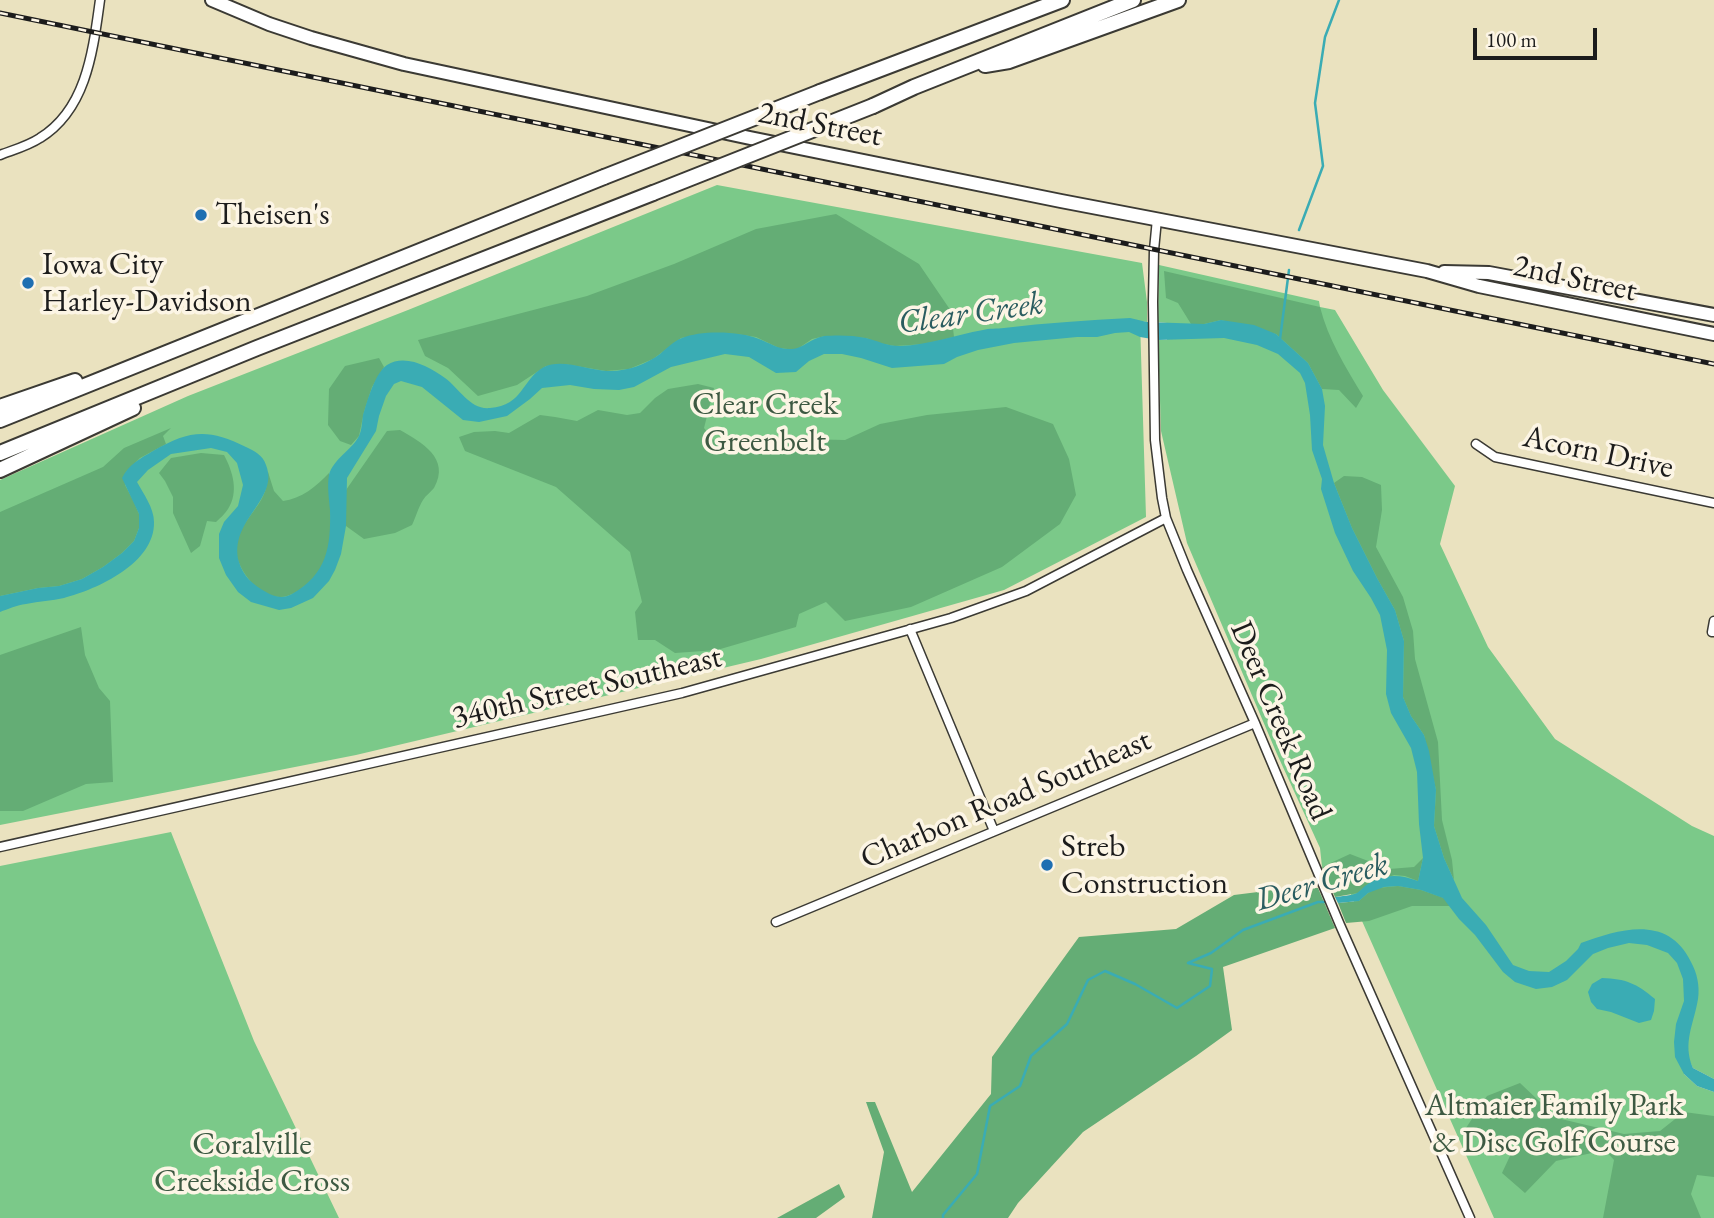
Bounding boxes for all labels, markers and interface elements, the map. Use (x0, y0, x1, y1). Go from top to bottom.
scale bar (1476, 14, 1600, 58)
text: 100 m (1486, 26, 1537, 53)
street label: 2nd Street (755, 94, 885, 156)
place label: Theisen's (215, 196, 330, 234)
marker: Theisen's (193, 207, 209, 223)
place label: Iowa City Harley-Davidson (42, 246, 252, 321)
street label: 2nd Street (1510, 247, 1640, 311)
marker: Iowa City Harley-Davidson (20, 275, 36, 291)
water label: Clear Creek (896, 284, 1046, 344)
park label: Clear Creek Greenbelt (692, 386, 838, 461)
street label: Acorn Drive (1519, 418, 1677, 488)
street label: Deer Creek Road (1221, 616, 1339, 826)
street label: 340th Street Southeast (448, 638, 726, 738)
street label: Charbon Road Southeast (855, 721, 1157, 879)
place label: Streb Construction (1061, 828, 1228, 903)
water label: Deer Creek (1251, 845, 1393, 921)
marker: Streb Construction (1039, 857, 1055, 873)
park label: Altmaier Family Park & Disc Golf Course (1425, 1087, 1683, 1162)
park label: Coralville Creekside Cross (154, 1126, 350, 1201)

